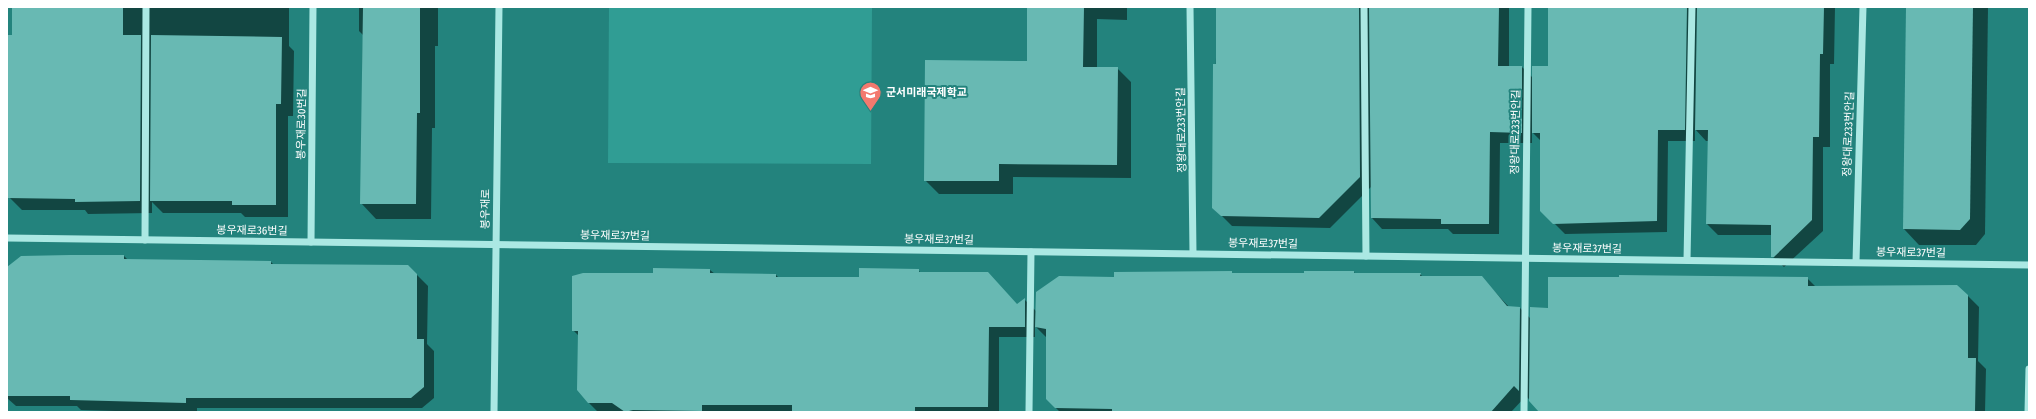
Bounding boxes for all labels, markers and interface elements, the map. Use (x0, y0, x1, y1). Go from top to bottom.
school or university icon: 군서미래국제학교 (858, 79, 884, 112)
place label: 군서미래국제학교 (886, 86, 967, 99)
street label: 정왕대로233번안길 (1174, 87, 1189, 173)
street label: 봉우재로30번길 (294, 88, 309, 160)
street label: 정왕대로233번안길 (1508, 89, 1523, 175)
street label: 정왕대로233번안길 (1841, 91, 1856, 177)
street label: 봉우재로 (479, 189, 492, 229)
street label: 봉우재로36번길 (216, 223, 288, 238)
street label: 봉우재로37번길 (580, 228, 650, 243)
street label: 봉우재로37번길 (904, 232, 974, 247)
street label: 봉우재로37번길 (1228, 236, 1298, 251)
street label: 봉우재로37번길 (1552, 241, 1622, 256)
street label: 봉우재로37번길 (1876, 245, 1946, 260)

